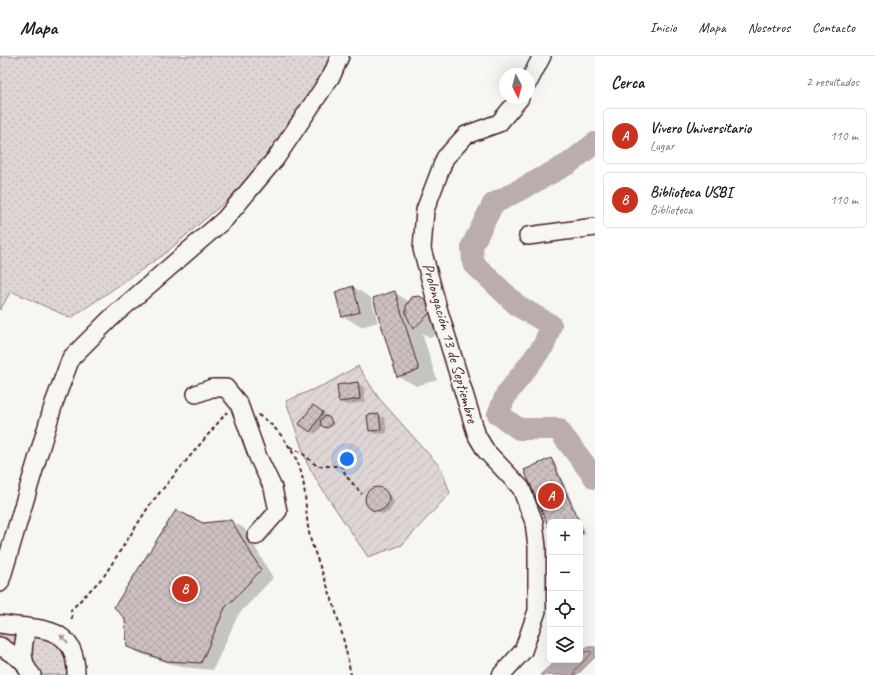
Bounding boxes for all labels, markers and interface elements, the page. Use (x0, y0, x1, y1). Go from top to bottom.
text: Mapa (20, 16, 57, 40)
text: Inicio (650, 19, 677, 36)
text: Mapa (699, 19, 726, 36)
text: Nosotros (748, 19, 790, 36)
text: Contacto (812, 19, 855, 36)
north arrow (499, 68, 535, 104)
text: Cerca (611, 72, 644, 93)
text: 2 resultados (806, 74, 859, 90)
text: Vivero Universitario (650, 119, 751, 138)
text: A (622, 128, 628, 144)
text: 110 m (830, 128, 858, 144)
text: Lugar (650, 138, 674, 154)
text: Biblioteca USBI (650, 183, 732, 202)
text: B (622, 192, 628, 208)
text: 110 m (830, 192, 858, 208)
text: Biblioteca (650, 202, 693, 218)
street label: Prolongación 13 de Septiembre (418, 261, 483, 427)
your location (337, 449, 357, 469)
pin: A (538, 481, 564, 511)
map controls (547, 519, 583, 663)
button: + (547, 519, 583, 555)
button: − (547, 555, 583, 591)
pin: B (172, 574, 198, 604)
button: locate (547, 591, 583, 627)
button: layers (547, 627, 583, 663)
one-way arrow (60, 634, 69, 644)

